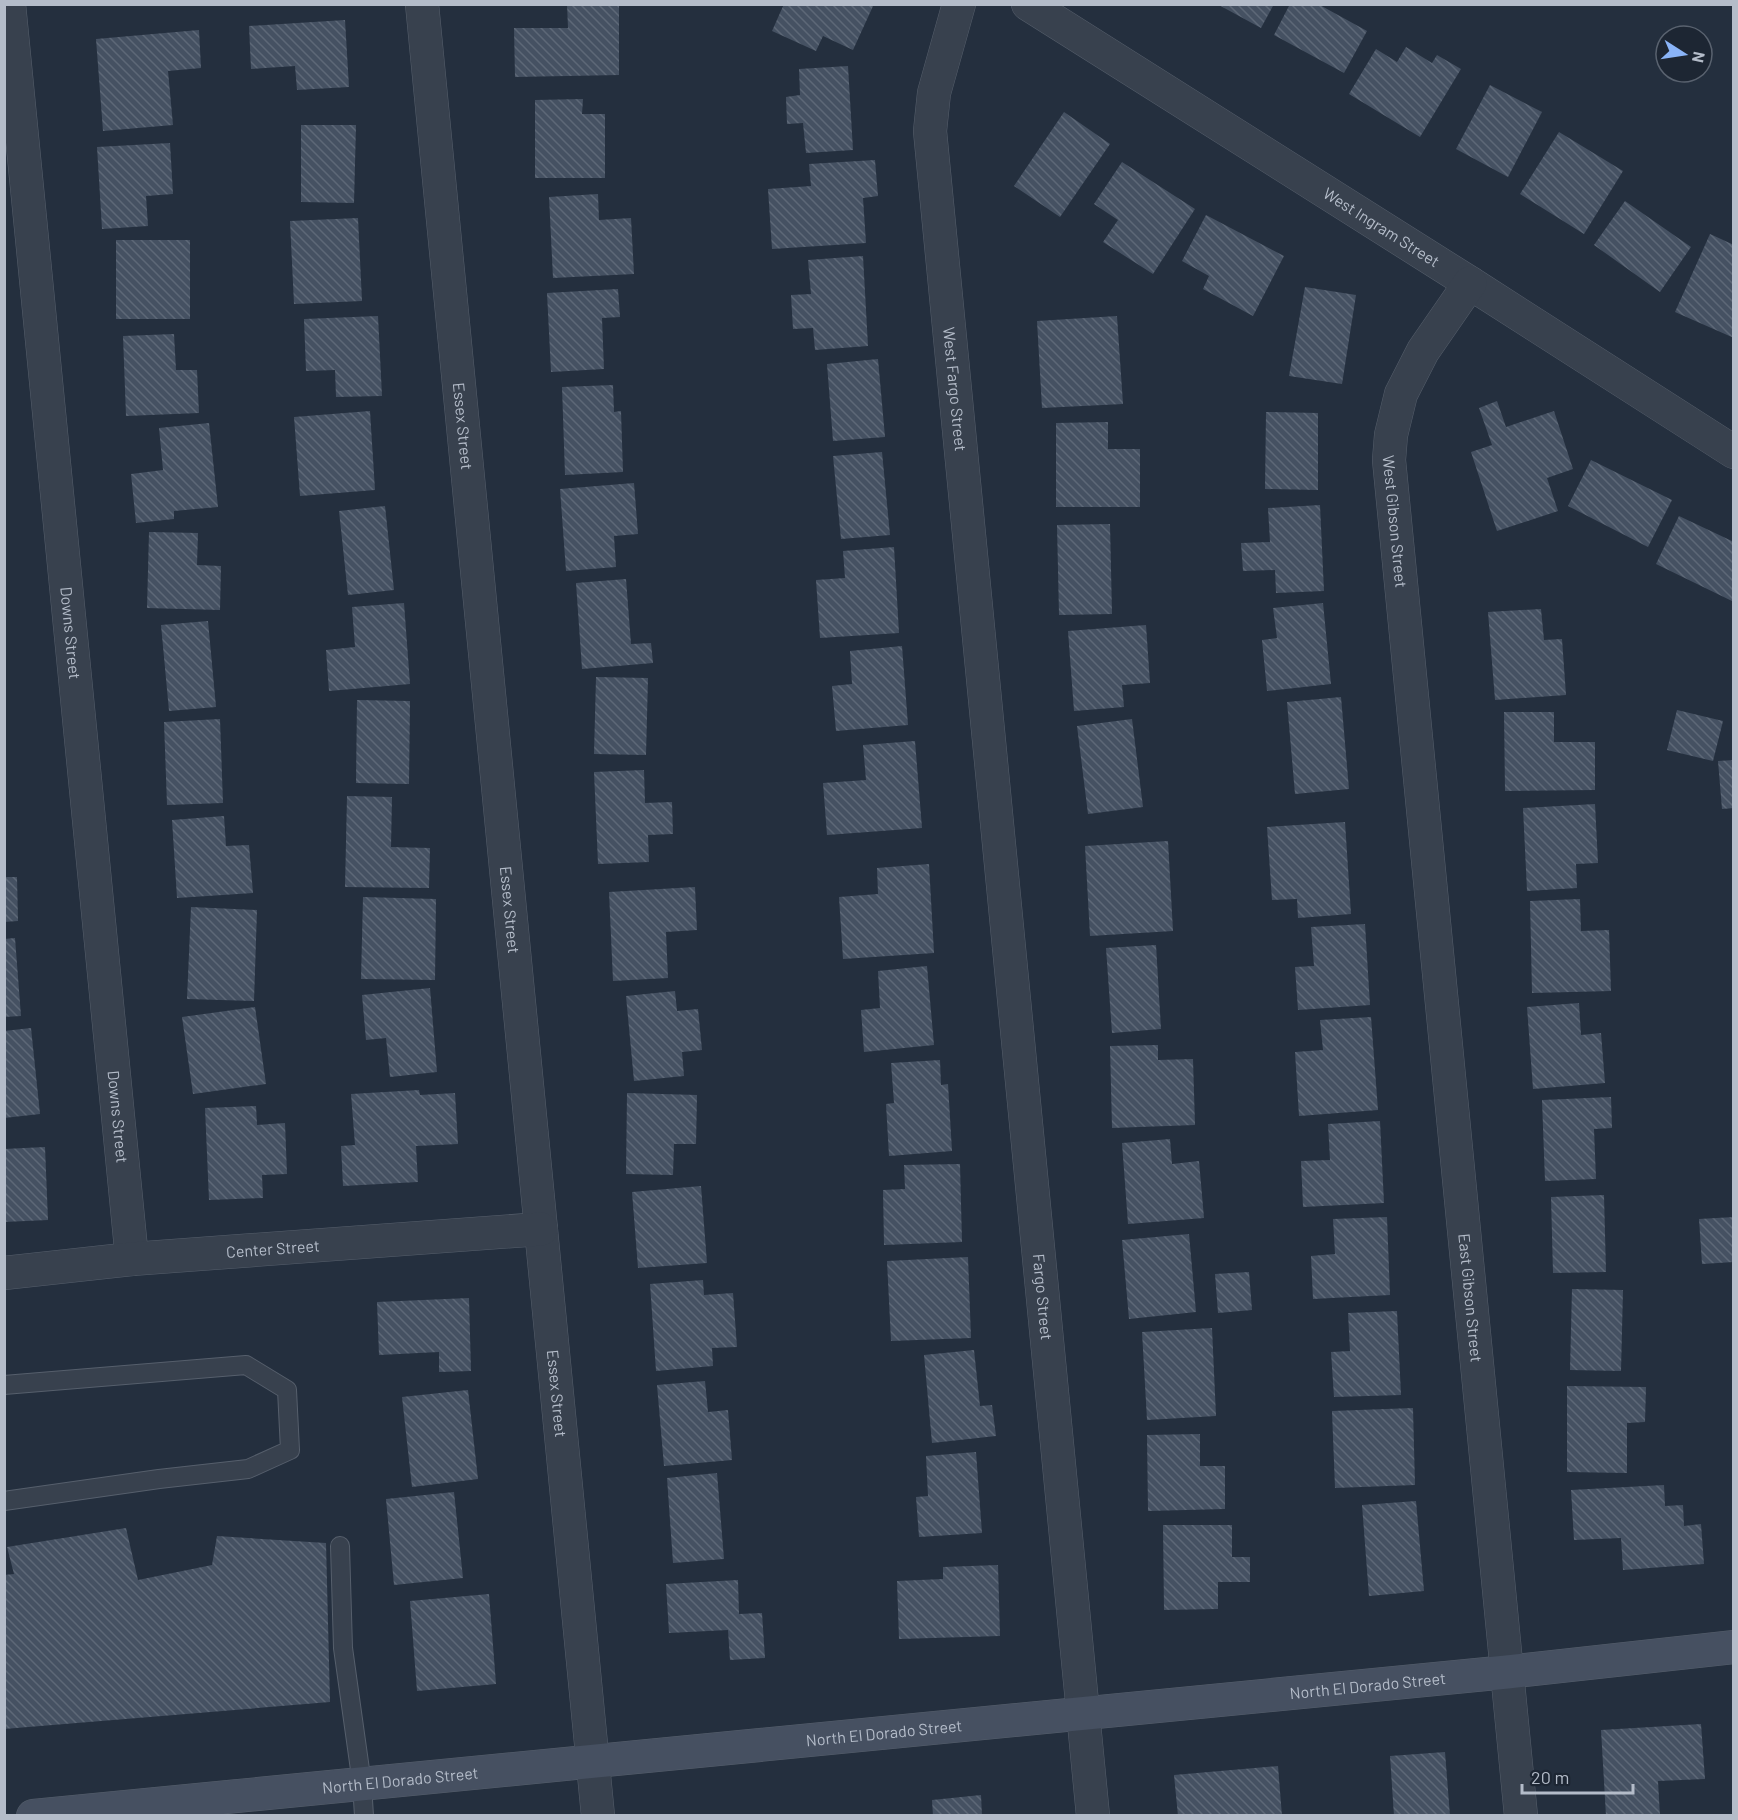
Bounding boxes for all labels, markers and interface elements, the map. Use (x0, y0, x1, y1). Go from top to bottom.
north arrow (1654, 24, 1714, 84)
text: N (1689, 50, 1710, 64)
street label: West Ingram Street (1320, 183, 1443, 270)
street label: West Fargo Street (940, 326, 971, 452)
street label: Essex Street (450, 381, 477, 471)
street label: West Gibson Street (1380, 454, 1411, 589)
street label: Downs Street (57, 586, 85, 680)
street label: Essex Street (497, 865, 524, 954)
street label: Downs Street (105, 1069, 133, 1164)
street label: East Gibson Street (1455, 1233, 1487, 1363)
street label: Center Street (225, 1235, 320, 1261)
street label: Fargo Street (1030, 1253, 1057, 1341)
street label: Essex Street (544, 1349, 571, 1438)
street label: North El Dorado Street (1289, 1668, 1447, 1702)
street label: North El Dorado Street (805, 1715, 963, 1749)
scale bar (1522, 1757, 1633, 1795)
street label: North El Dorado Street (321, 1763, 479, 1797)
text: 20 m (1531, 1766, 1569, 1788)

